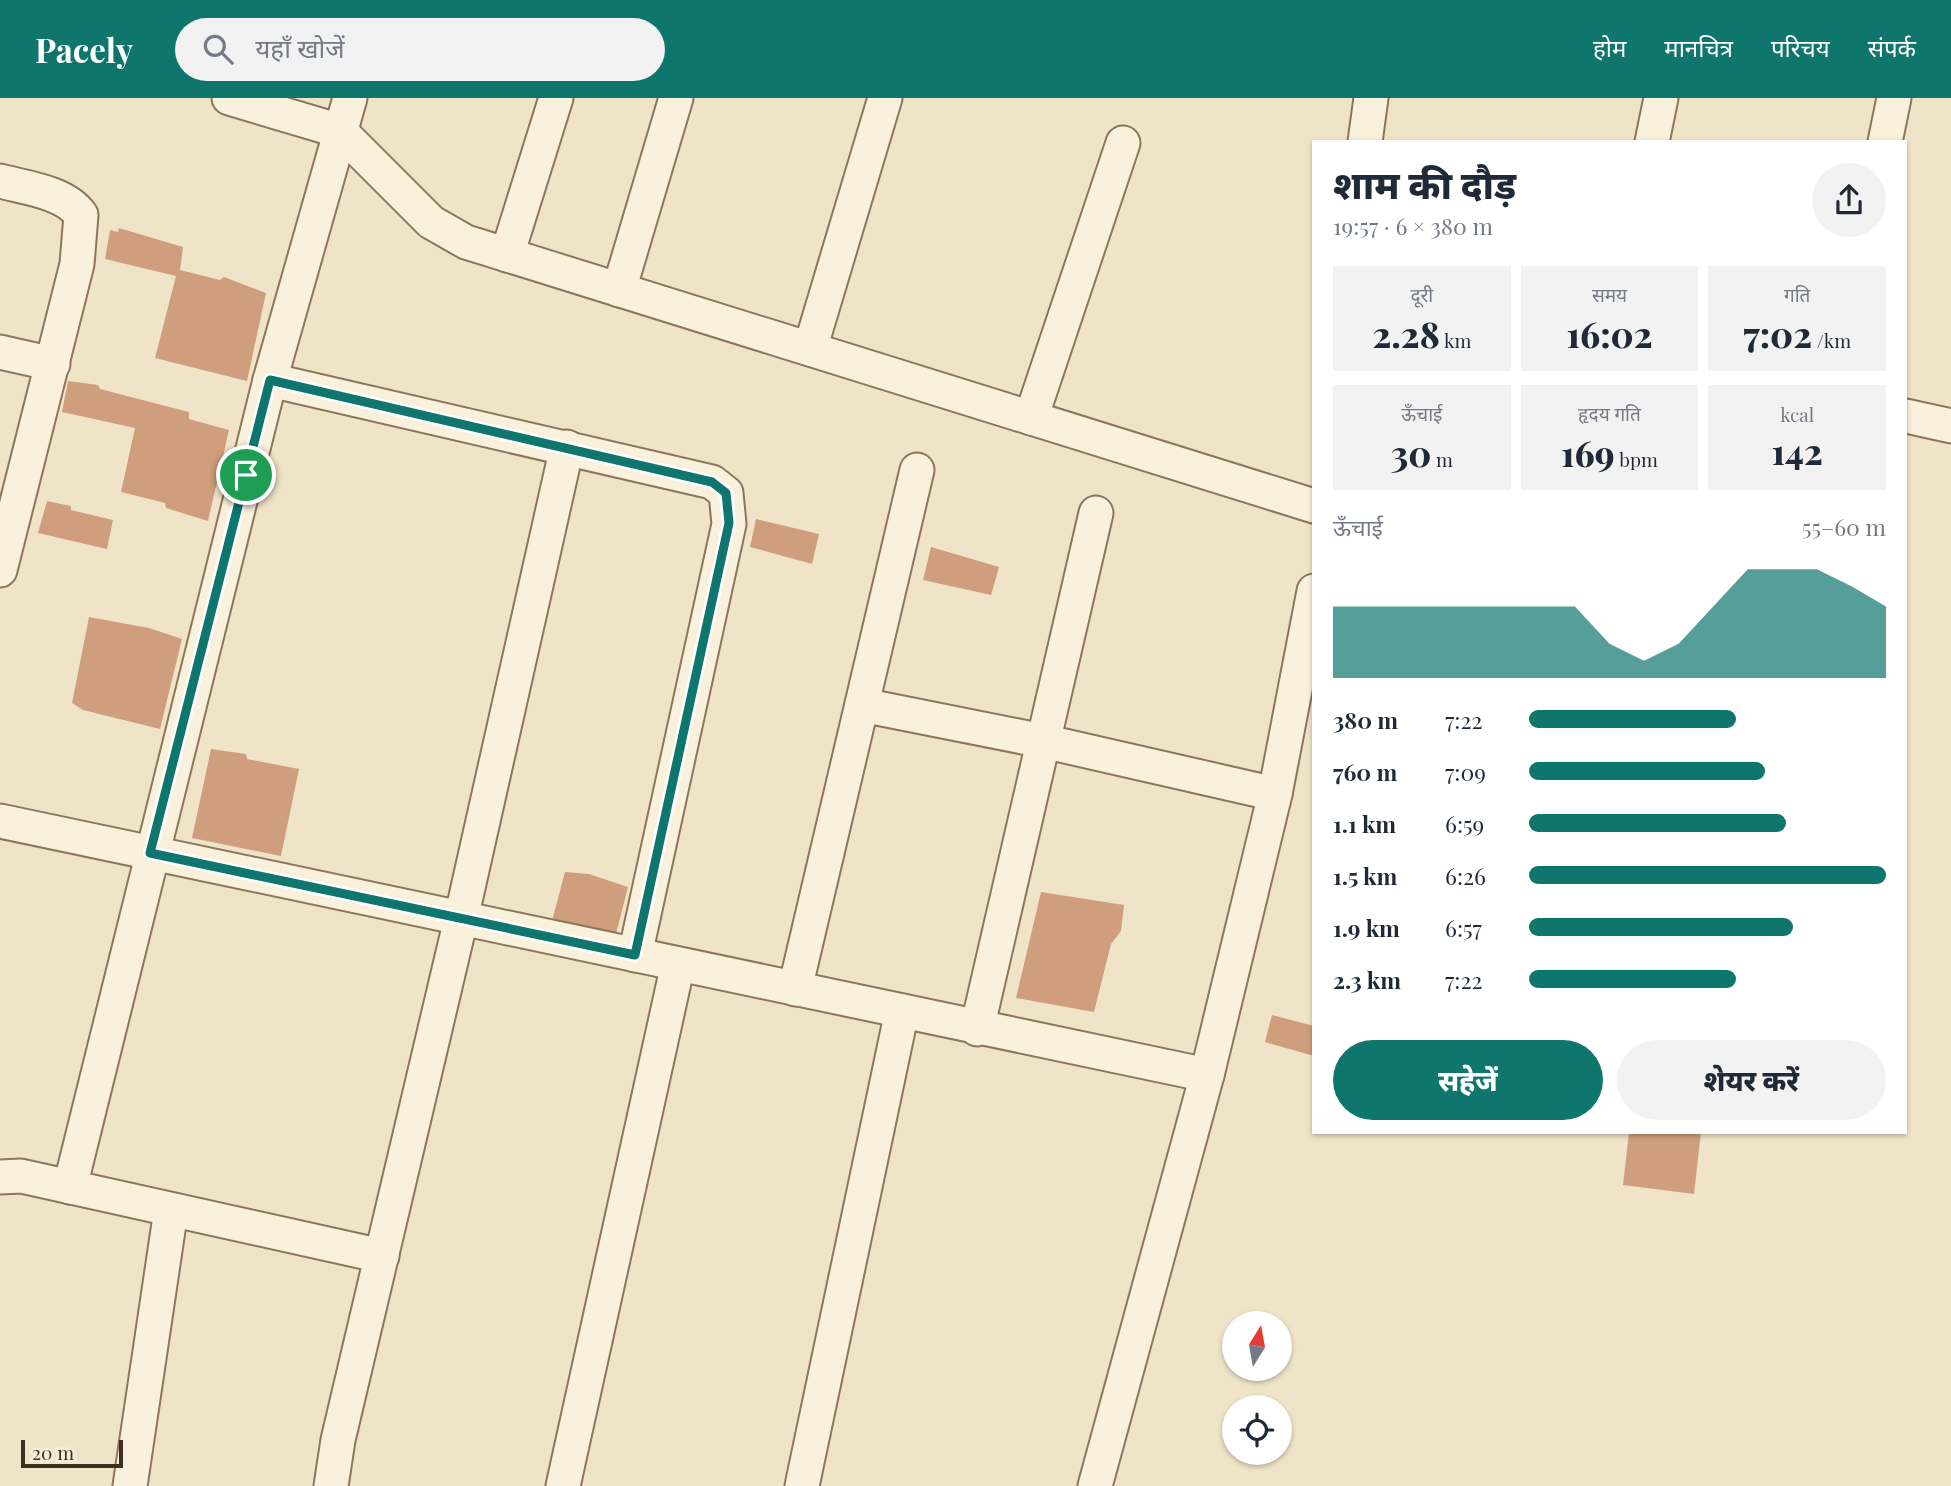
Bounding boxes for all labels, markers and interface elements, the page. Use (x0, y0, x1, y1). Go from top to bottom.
search box (175, 18, 665, 81)
text: Pacely (35, 27, 133, 71)
icon: search (199, 30, 237, 68)
text: यहाँ खोजें (255, 30, 345, 65)
text: होम (1593, 31, 1626, 63)
text: मानचित्र (1664, 31, 1733, 63)
text: परिचय (1771, 31, 1830, 63)
text: संपर्क (1868, 31, 1916, 63)
text: शाम की दौड़ (1333, 158, 1516, 209)
button: share (1812, 163, 1886, 237)
text: 19:57 · 6 × 380 m (1333, 210, 1493, 241)
text: दूरी (1410, 281, 1433, 307)
text: समय (1592, 281, 1627, 307)
text: गति (1784, 281, 1810, 307)
text: 2.28 (1372, 310, 1440, 357)
text: 16:02 (1566, 310, 1653, 357)
text: 7:02 (1743, 310, 1812, 357)
text: km (1440, 327, 1471, 353)
text: /km (1812, 327, 1851, 353)
text: ऊँचाई (1401, 400, 1442, 426)
text: हृदय गति (1578, 400, 1641, 426)
text: kcal (1780, 401, 1814, 427)
text: 142 (1772, 427, 1823, 474)
text: 30 (1391, 429, 1431, 476)
text: 169 (1561, 429, 1615, 476)
pin (216, 445, 276, 505)
text: m (1431, 446, 1453, 472)
text: bpm (1615, 446, 1658, 472)
icon: arrive (227, 456, 265, 494)
text: ऊँचाई (1333, 511, 1383, 542)
text: 55–60 m (1802, 511, 1886, 542)
text: 380 m (1333, 704, 1398, 735)
text: 7:22 (1445, 704, 1483, 735)
text: 760 m (1333, 756, 1397, 787)
text: 7:09 (1445, 756, 1486, 787)
text: 1.1 km (1333, 808, 1396, 839)
text: 6:59 (1445, 808, 1484, 839)
text: 1.5 km (1333, 860, 1397, 891)
text: 6:26 (1445, 860, 1486, 891)
text: 1.9 km (1333, 912, 1400, 943)
text: 6:57 (1445, 912, 1482, 943)
text: 2.3 km (1333, 964, 1401, 995)
text: 7:22 (1445, 964, 1483, 995)
button: सहेजें (1333, 1040, 1603, 1120)
button: शेयर करें (1617, 1040, 1886, 1120)
north arrow (1222, 1311, 1292, 1381)
map controls (1222, 1311, 1292, 1465)
button: locate (1222, 1395, 1292, 1465)
scale bar (21, 1437, 122, 1469)
text: 20 m (32, 1439, 74, 1465)

